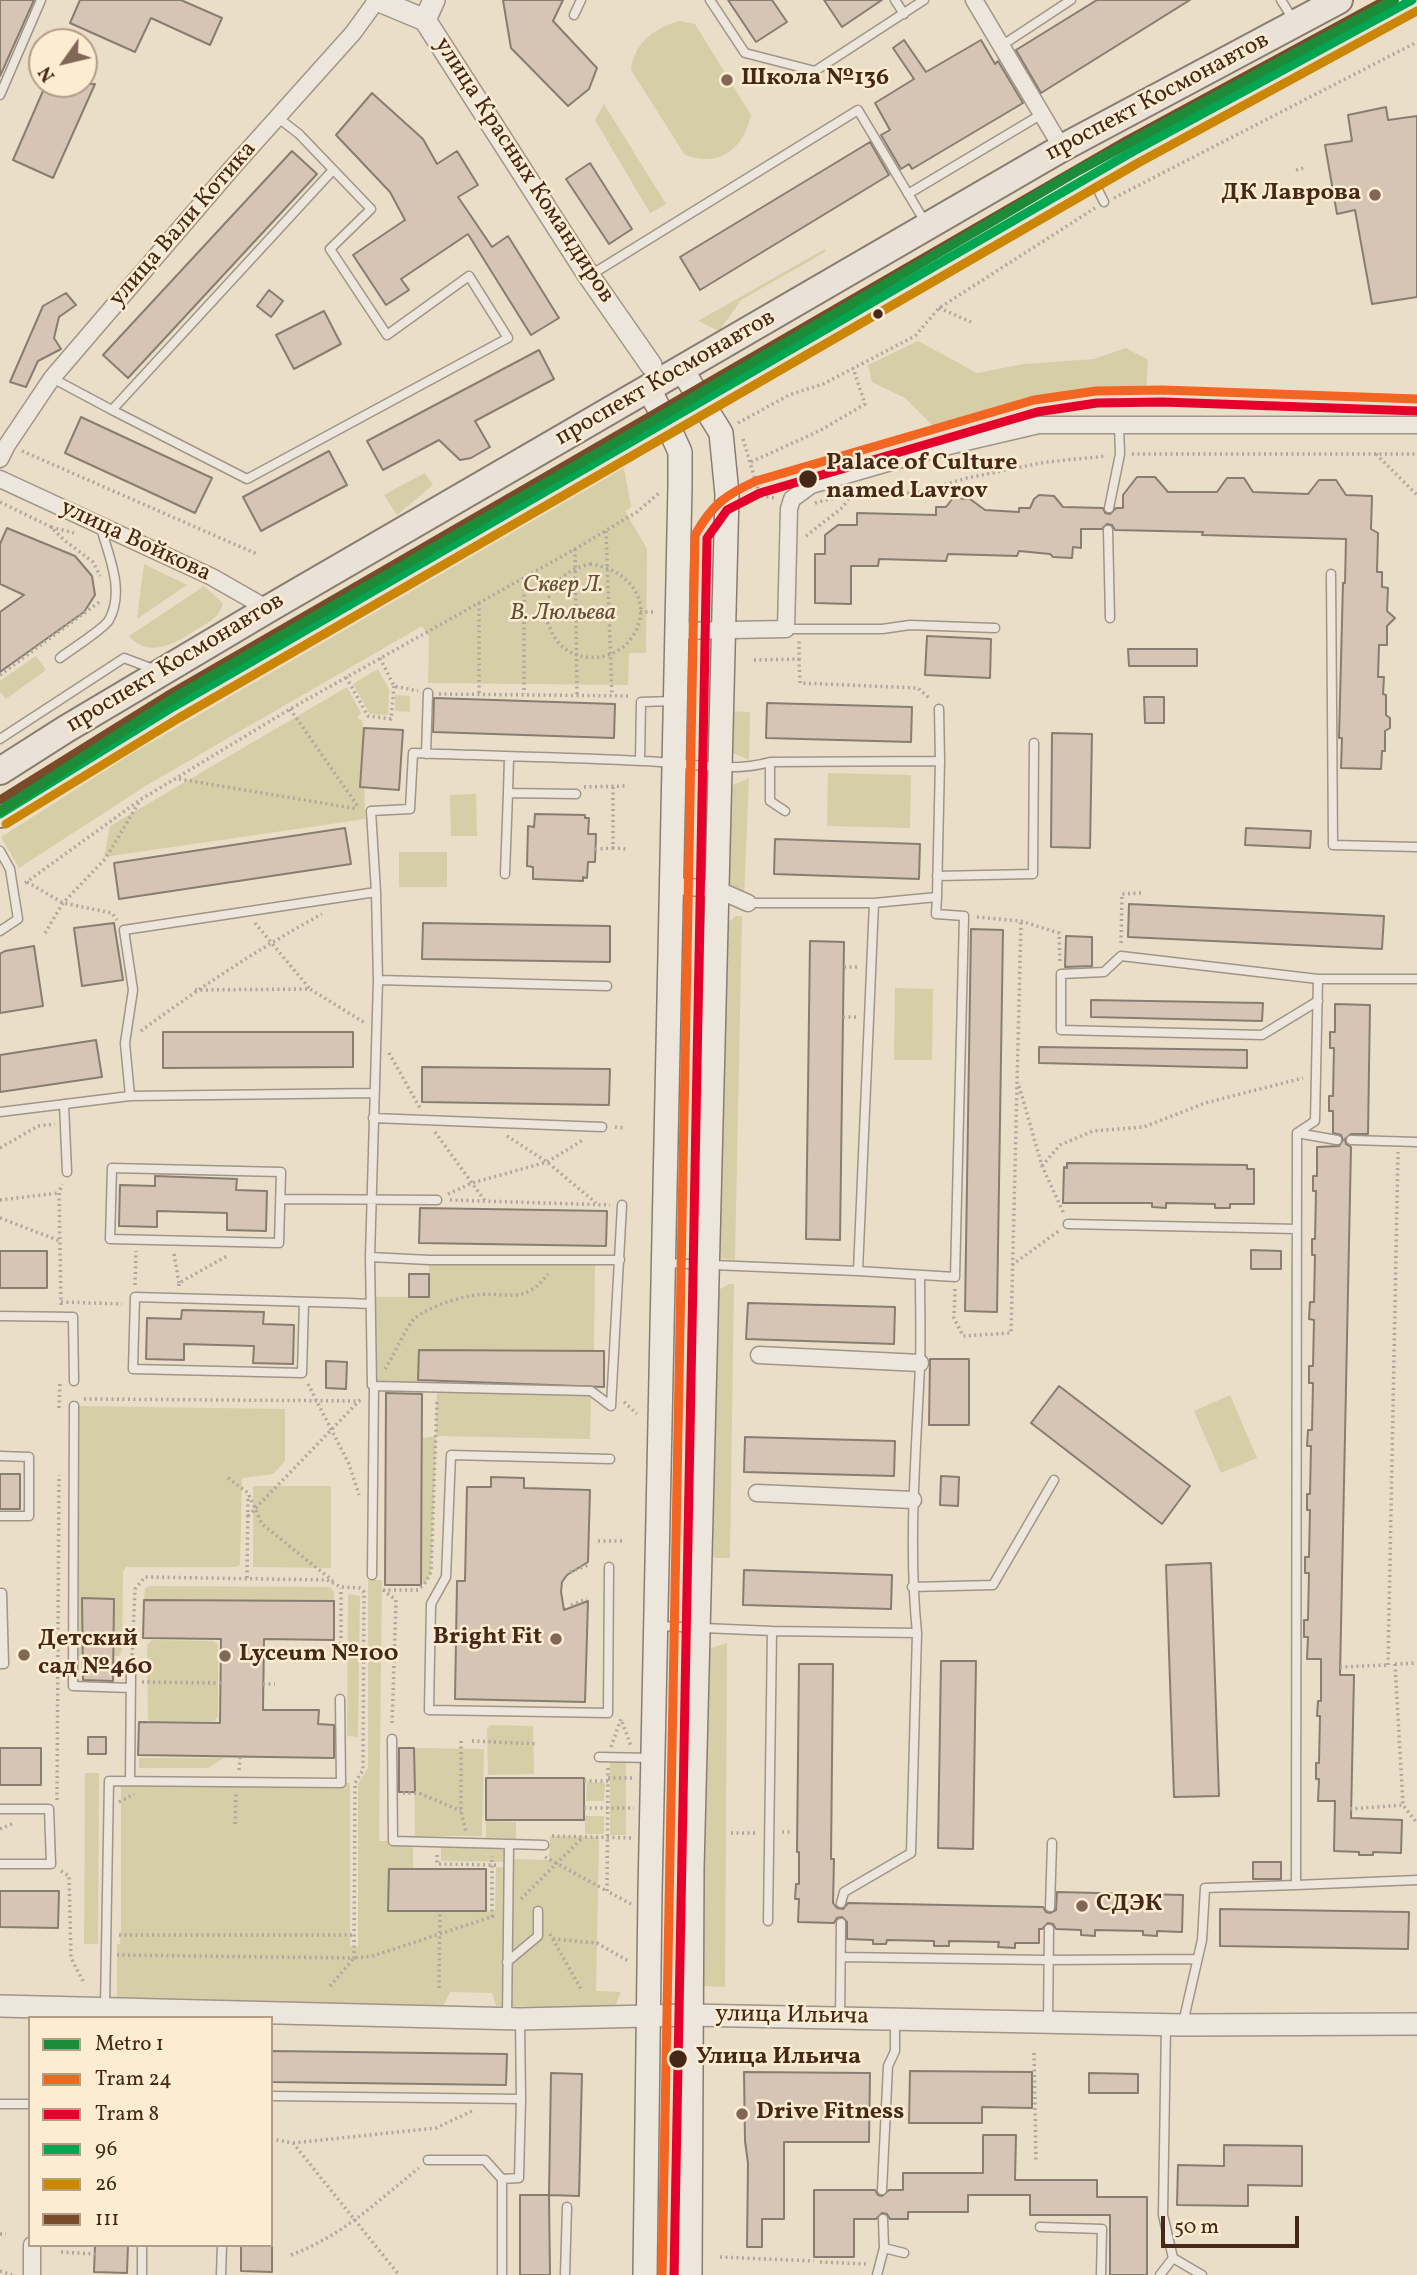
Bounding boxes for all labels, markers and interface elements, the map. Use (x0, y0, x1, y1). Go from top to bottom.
street label: проспект Космонавтов (1041, 27, 1275, 169)
north arrow (28, 28, 98, 98)
street label: улица Красных Командиров (426, 33, 620, 309)
text: N (33, 61, 62, 87)
place label: Школа №136 (741, 66, 889, 94)
marker: Школа №136 (719, 72, 735, 88)
street label: улица Вали Котика (104, 136, 264, 314)
place label: ДК Лаврова (1221, 181, 1361, 209)
marker: ДК Лаврова (1367, 187, 1383, 203)
street label: проспект Космонавтов (551, 304, 781, 454)
unlabelled marker (871, 307, 885, 321)
place label: Palace of Culture named Lavrov (826, 451, 1017, 507)
marker: Palace of Culture named Lavrov (797, 468, 819, 490)
street label: улица Войкова (55, 494, 215, 590)
park label: Сквер Л. В. Люльева (510, 573, 616, 629)
street label: проспект Космонавтов (62, 588, 290, 740)
place label: Bright Fit (433, 1625, 542, 1653)
place label: Детский сад №460 (38, 1627, 152, 1683)
marker: Bright Fit (548, 1631, 564, 1647)
place label: Lyceum №100 (239, 1642, 399, 1670)
marker: Детский сад №460 (16, 1647, 32, 1663)
marker: Lyceum №100 (217, 1648, 233, 1664)
place label: СДЭК (1096, 1892, 1162, 1920)
marker: СДЭК (1074, 1898, 1090, 1914)
street label: улица Ильича (715, 2001, 869, 2033)
legend (28, 2016, 273, 2247)
text: Metro 1 (95, 2030, 164, 2059)
place label: Улица Ильича (696, 2045, 861, 2073)
marker: Улица Ильича (667, 2048, 689, 2070)
text: Tram 24 (95, 2065, 172, 2094)
text: Tram 8 (95, 2100, 159, 2129)
place label: Drive Fitness (756, 2100, 904, 2128)
marker: Drive Fitness (734, 2106, 750, 2122)
text: 96 (95, 2135, 117, 2164)
text: 26 (95, 2170, 117, 2199)
scale bar (1165, 2202, 1303, 2246)
text: 111 (95, 2205, 119, 2234)
text: 50 m (1174, 2213, 1219, 2242)

